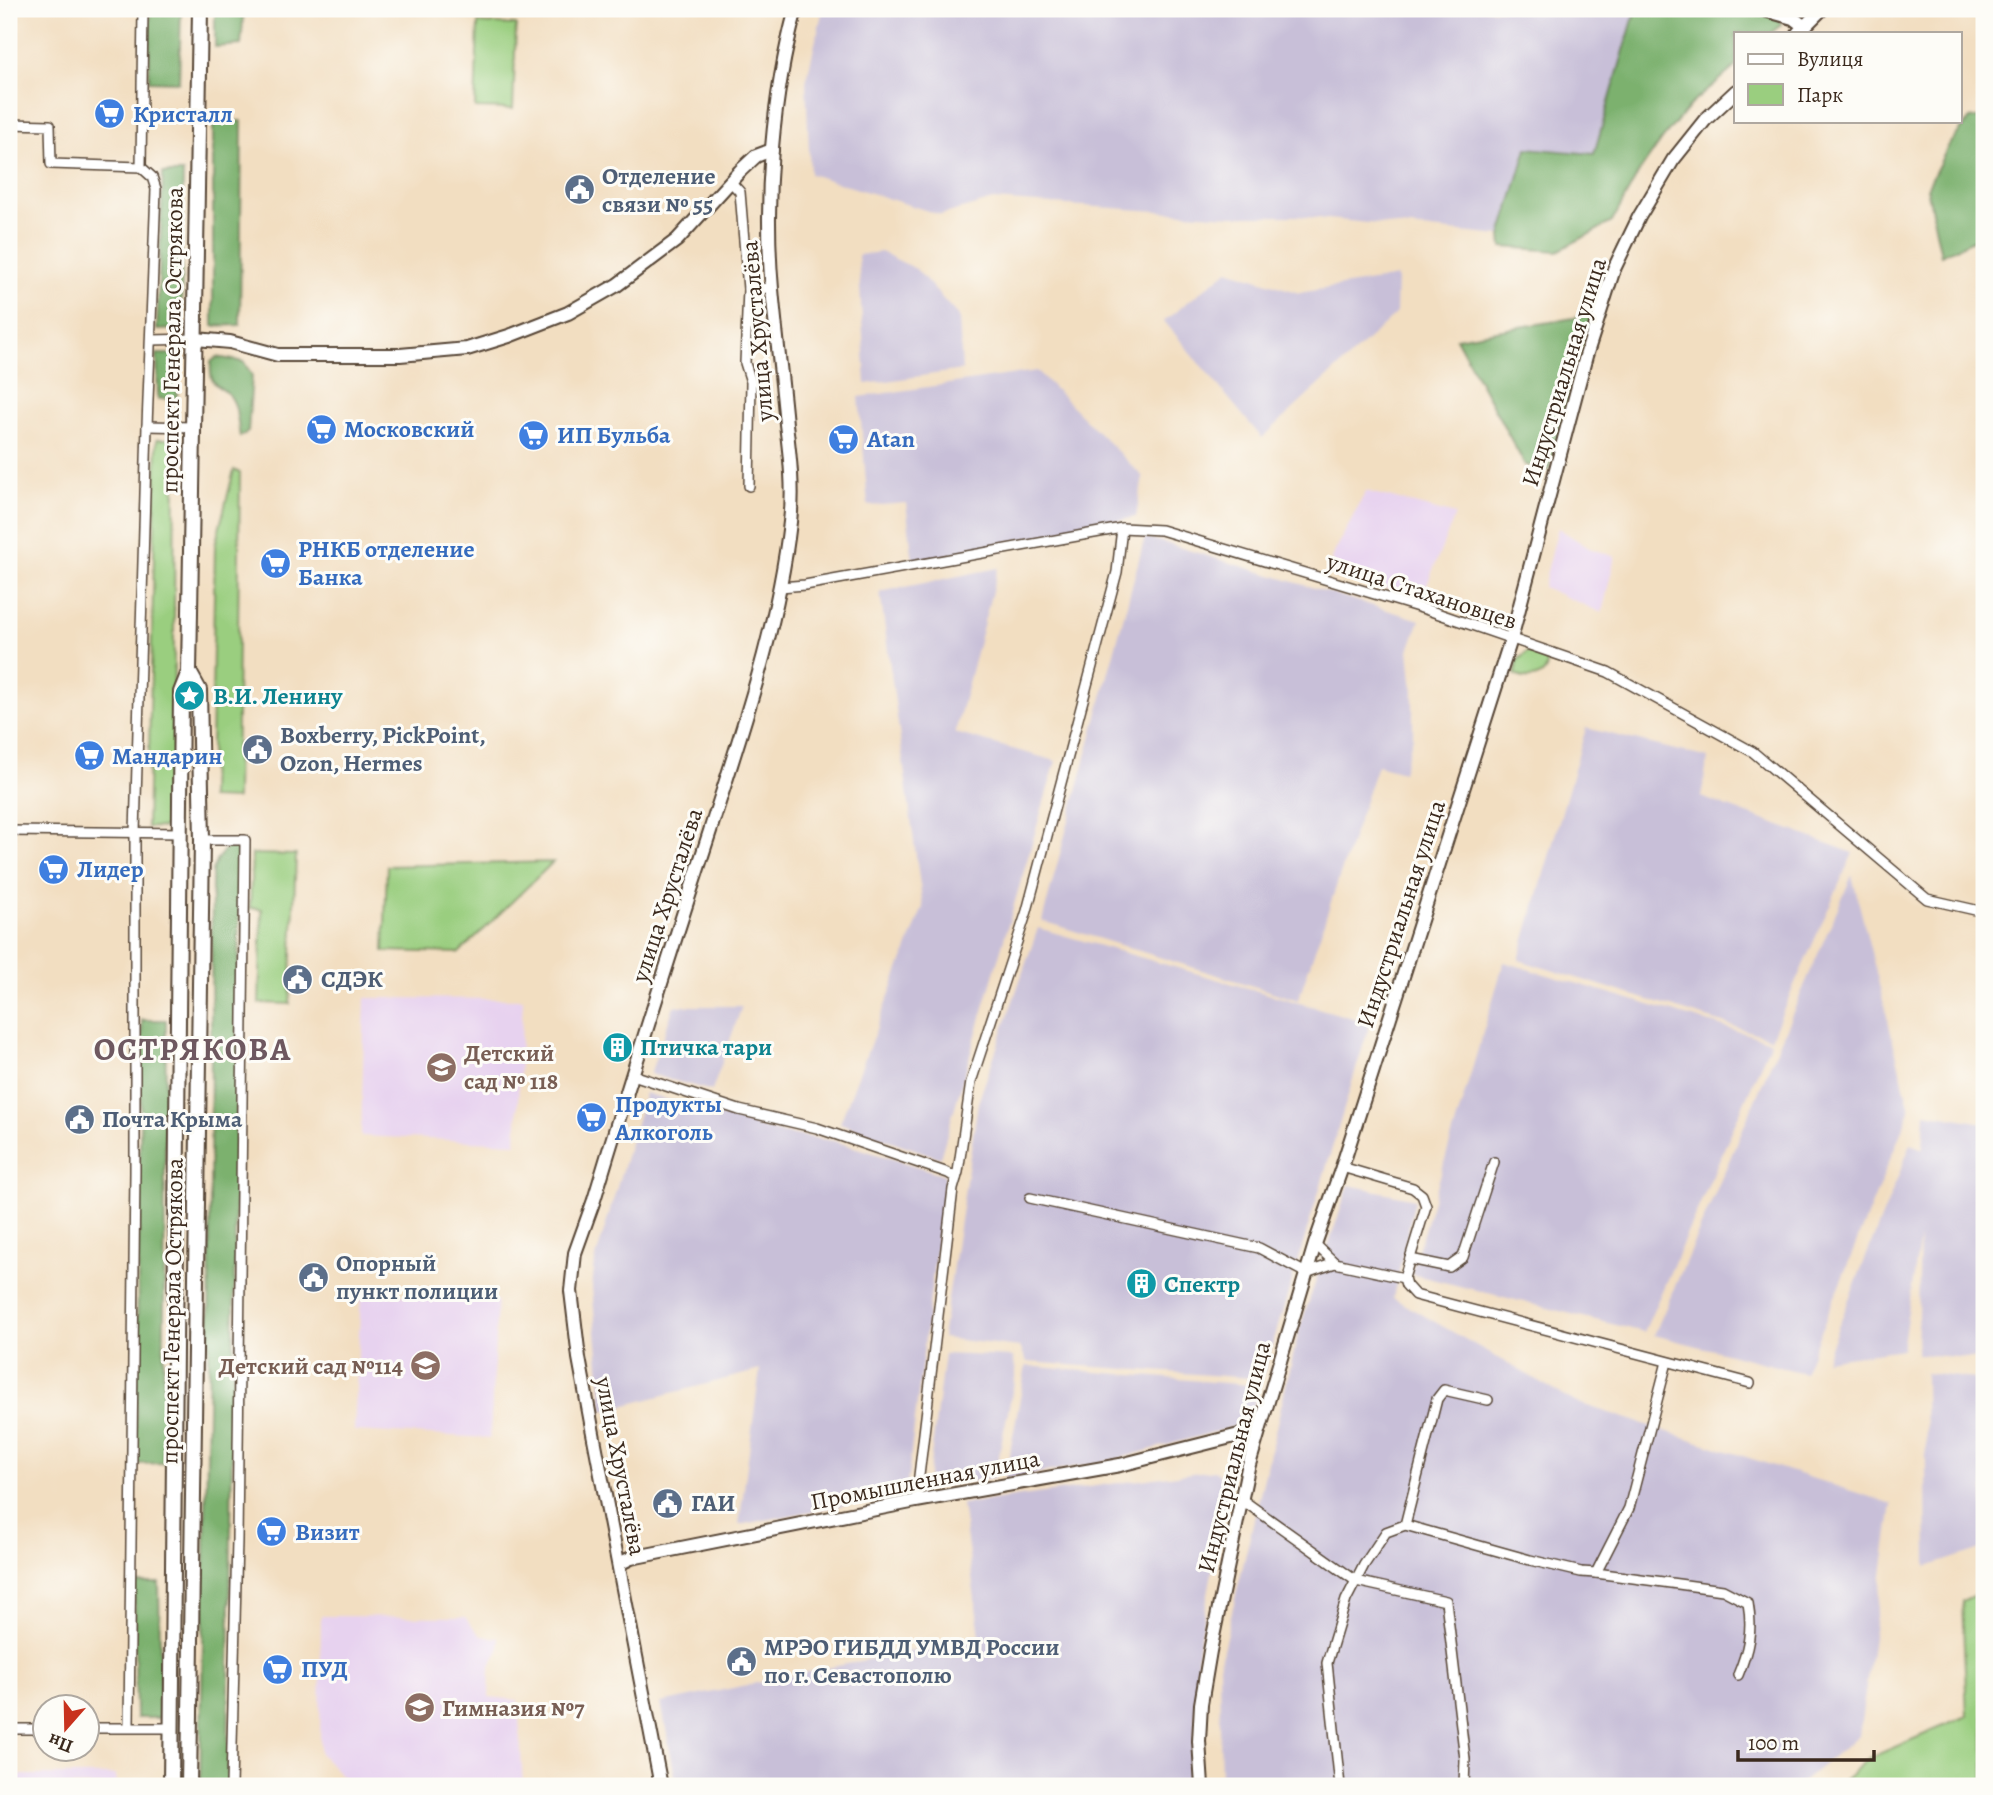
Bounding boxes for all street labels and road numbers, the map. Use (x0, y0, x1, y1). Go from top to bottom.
street label: проспект Генерала Острякова (153, 186, 191, 494)
street label: улица Хрусталёва (733, 239, 781, 424)
street label: Индустриальная улица (1514, 254, 1614, 490)
street label: улица Стахановцев (1322, 545, 1521, 637)
street label: Индустриальная улица (1349, 796, 1453, 1032)
street label: улица Хрусталёва (623, 804, 710, 987)
street label: проспект Генерала Острякова (153, 1157, 191, 1465)
street label: Индустриальная улица (1190, 1338, 1278, 1576)
street label: улица Хрусталёва (588, 1373, 654, 1558)
street label: Промышленная улица (808, 1442, 1042, 1518)

